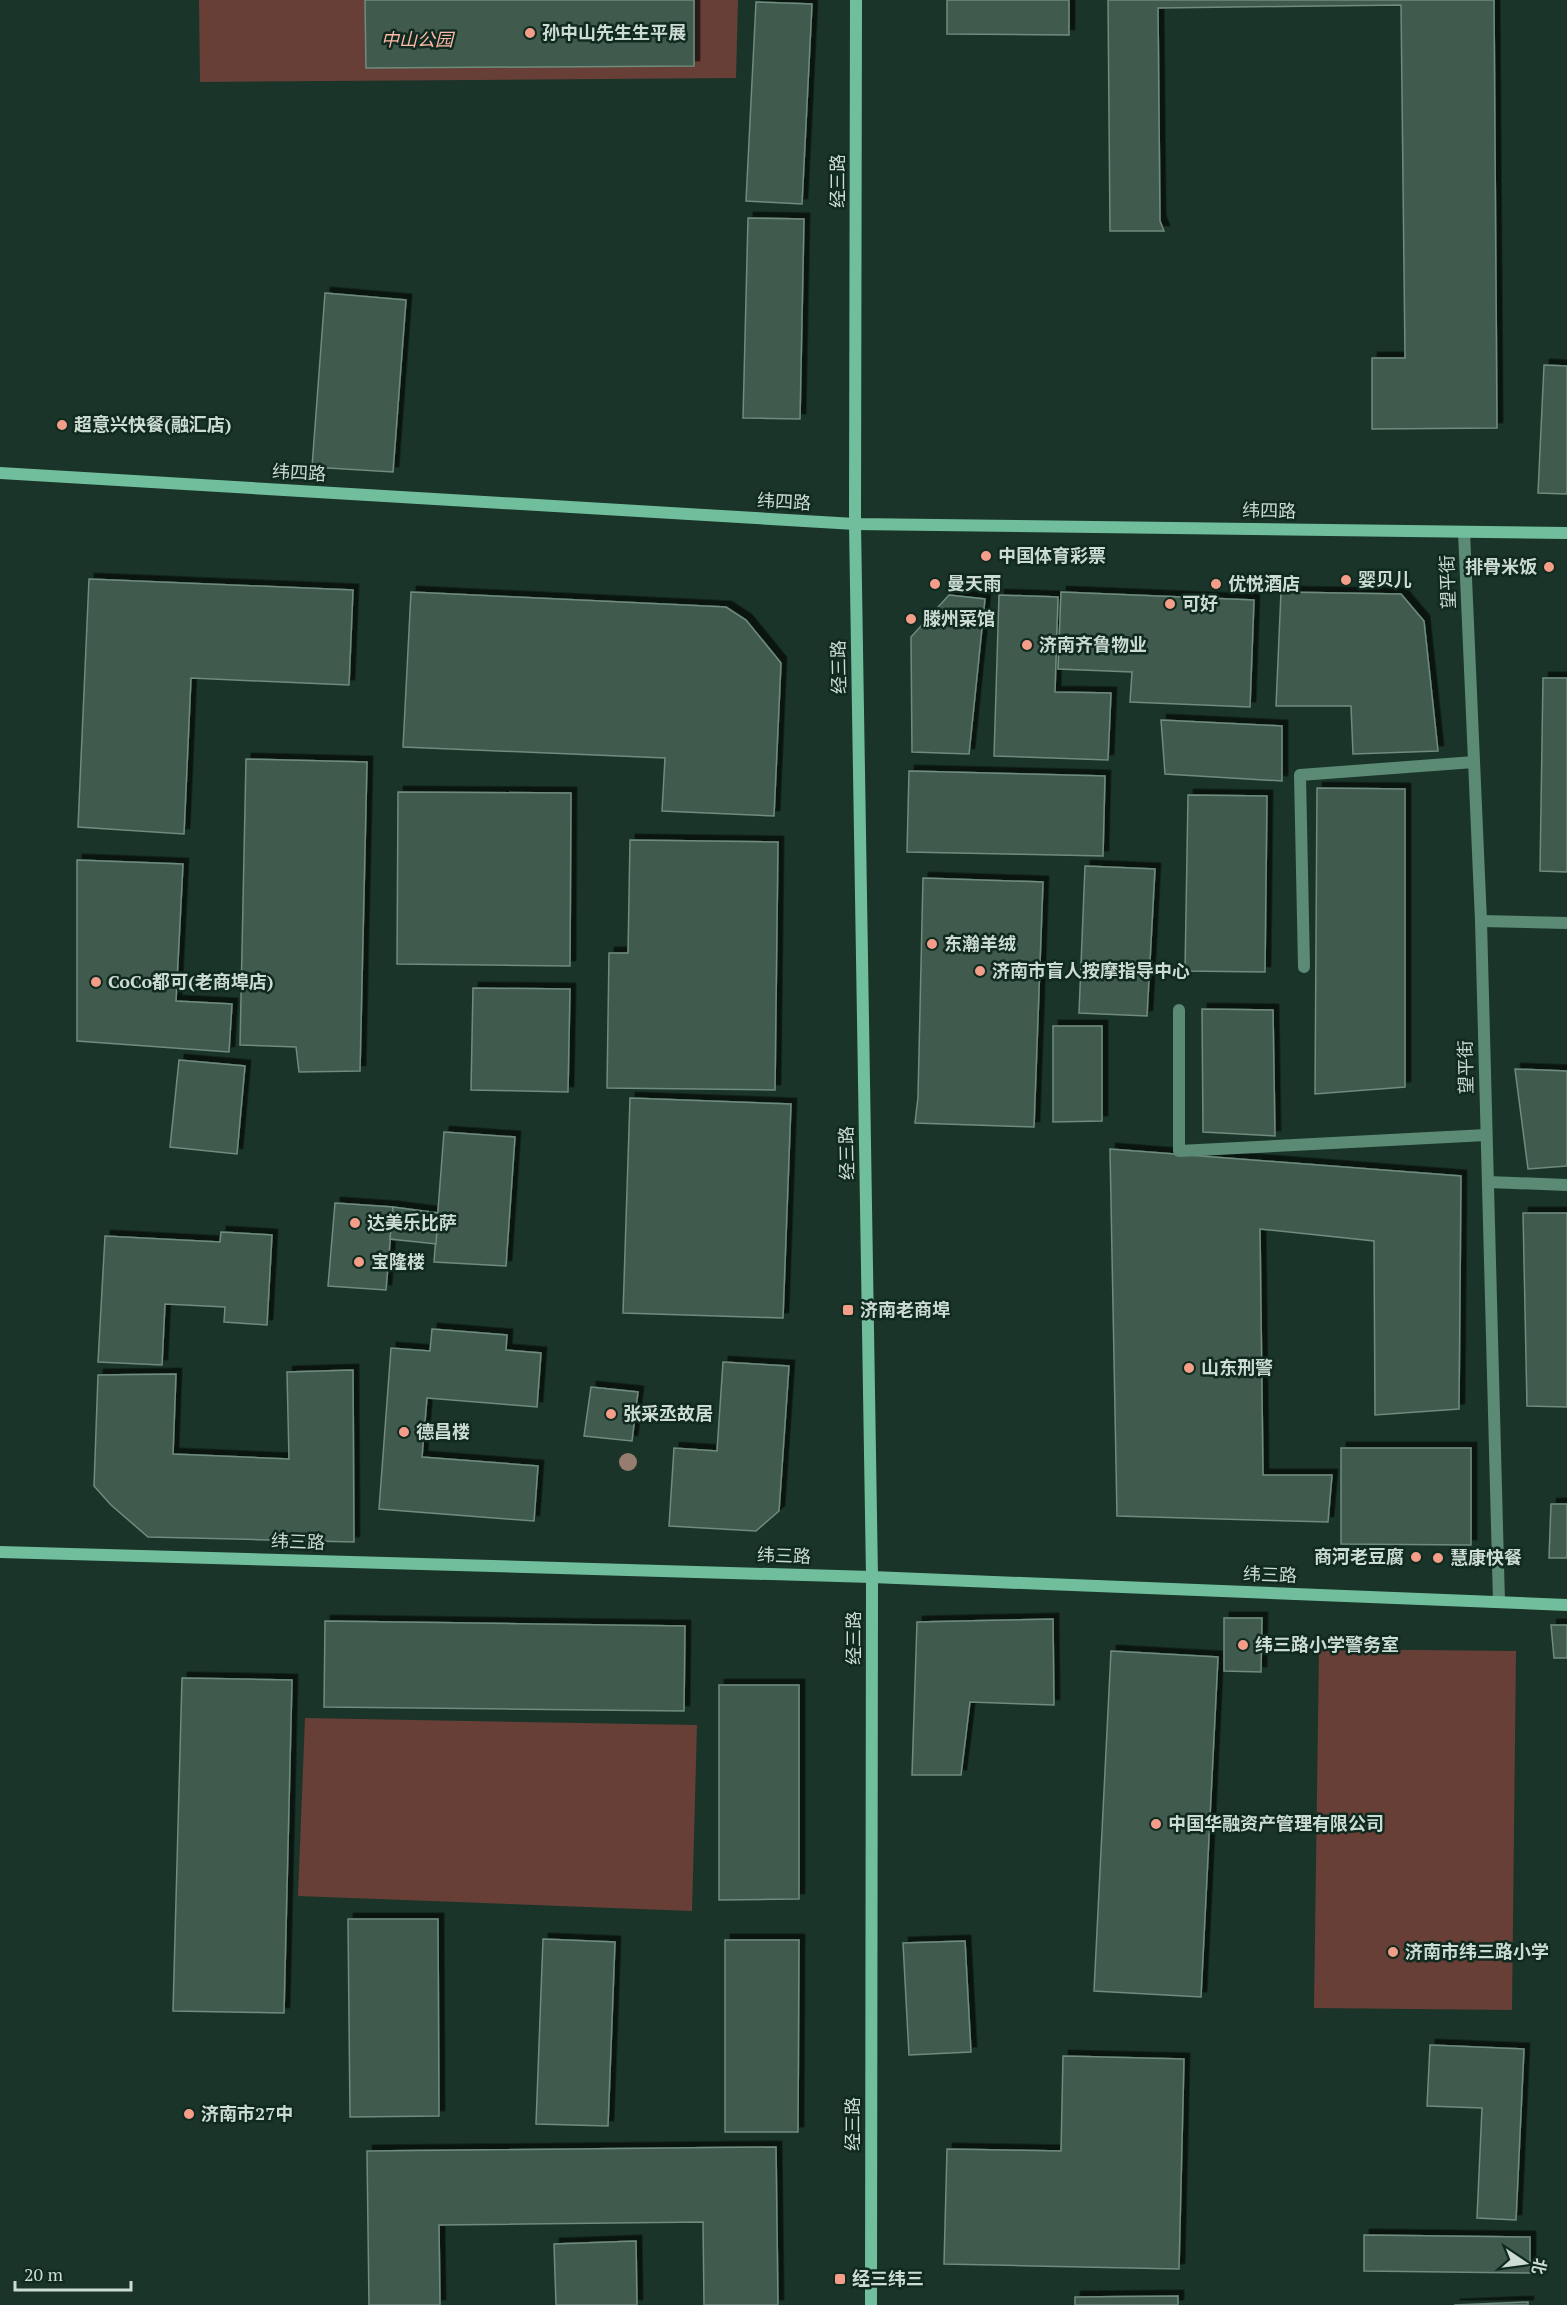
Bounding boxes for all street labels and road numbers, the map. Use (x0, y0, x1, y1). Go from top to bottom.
street label: 经三路 (825, 154, 849, 208)
street label: 纬四路 (271, 459, 327, 485)
street label: 纬四路 (756, 488, 812, 514)
street label: 纬四路 (1242, 498, 1296, 522)
street label: 望平街 (1434, 555, 1460, 609)
street label: 经三路 (826, 640, 850, 694)
street label: 望平街 (1453, 1040, 1477, 1094)
street label: 经三路 (834, 1126, 858, 1180)
street label: 纬三路 (271, 1528, 325, 1554)
street label: 纬三路 (757, 1542, 811, 1568)
street label: 纬三路 (1243, 1561, 1297, 1587)
street label: 经三路 (841, 1611, 865, 1665)
street label: 经三路 (840, 2097, 864, 2151)

